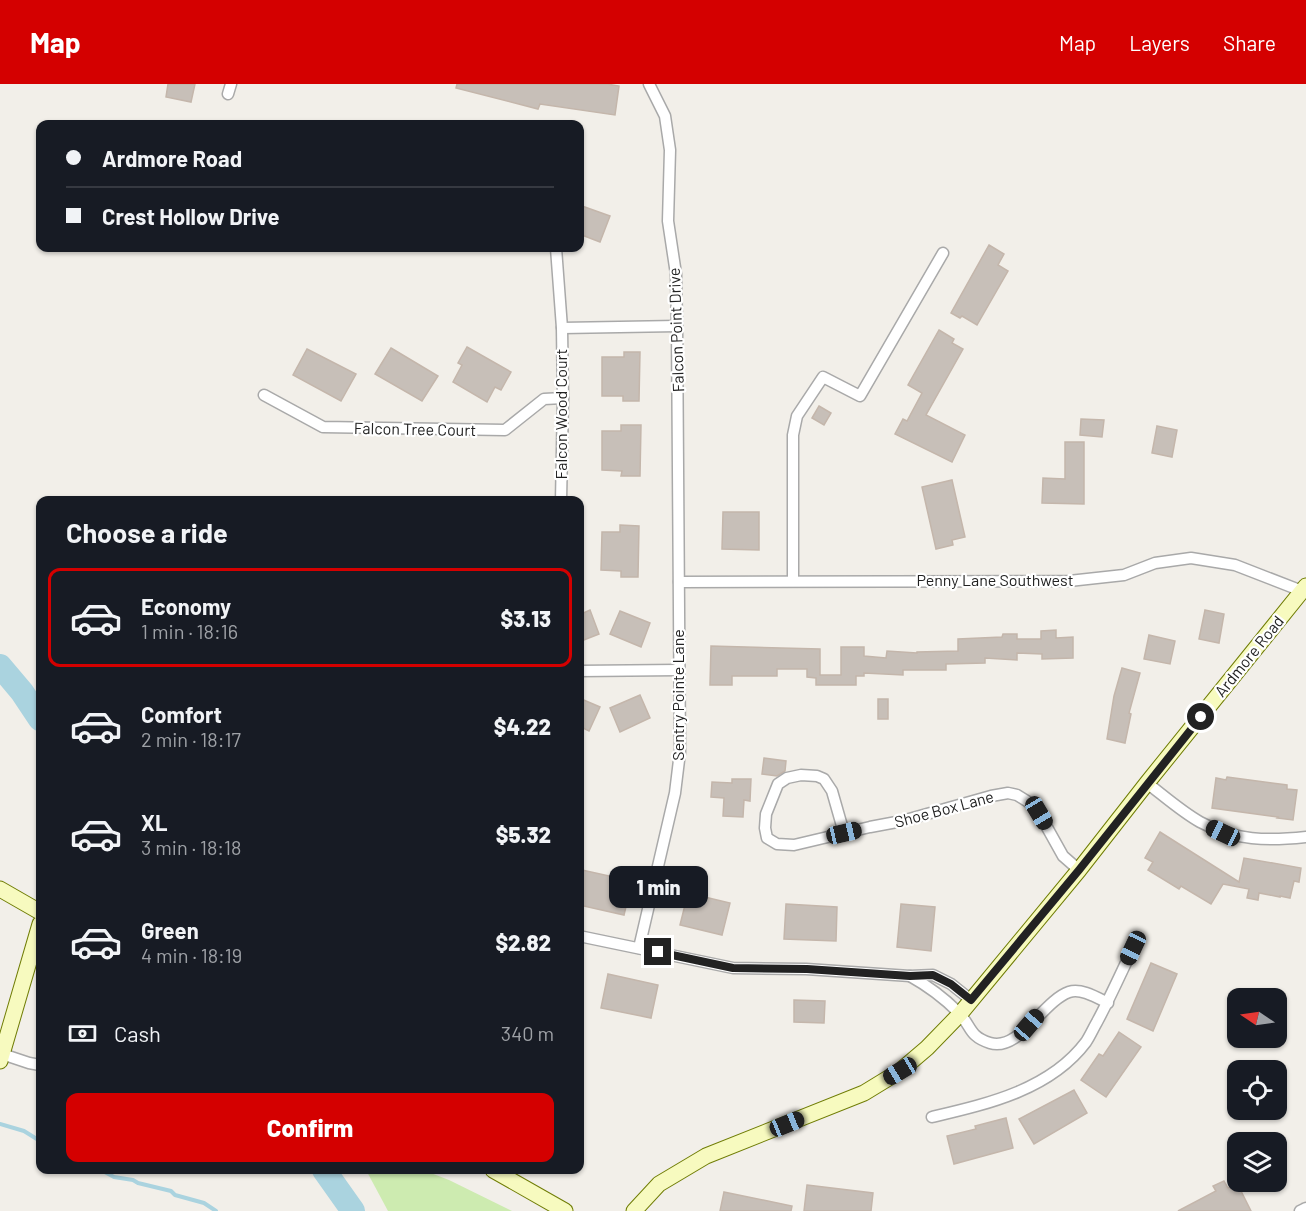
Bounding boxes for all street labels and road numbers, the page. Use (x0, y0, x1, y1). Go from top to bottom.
street label: Falcon Point Drive (664, 267, 687, 393)
street label: Falcon Wood Court (551, 349, 570, 479)
street label: Falcon Tree Court (354, 418, 476, 439)
street label: Penny Lane Southwest (917, 570, 1074, 589)
street label: Ardmore Road (1210, 611, 1287, 700)
street label: Sentry Pointe Lane (668, 629, 687, 761)
street label: Shoe Box Lane (892, 786, 996, 831)

